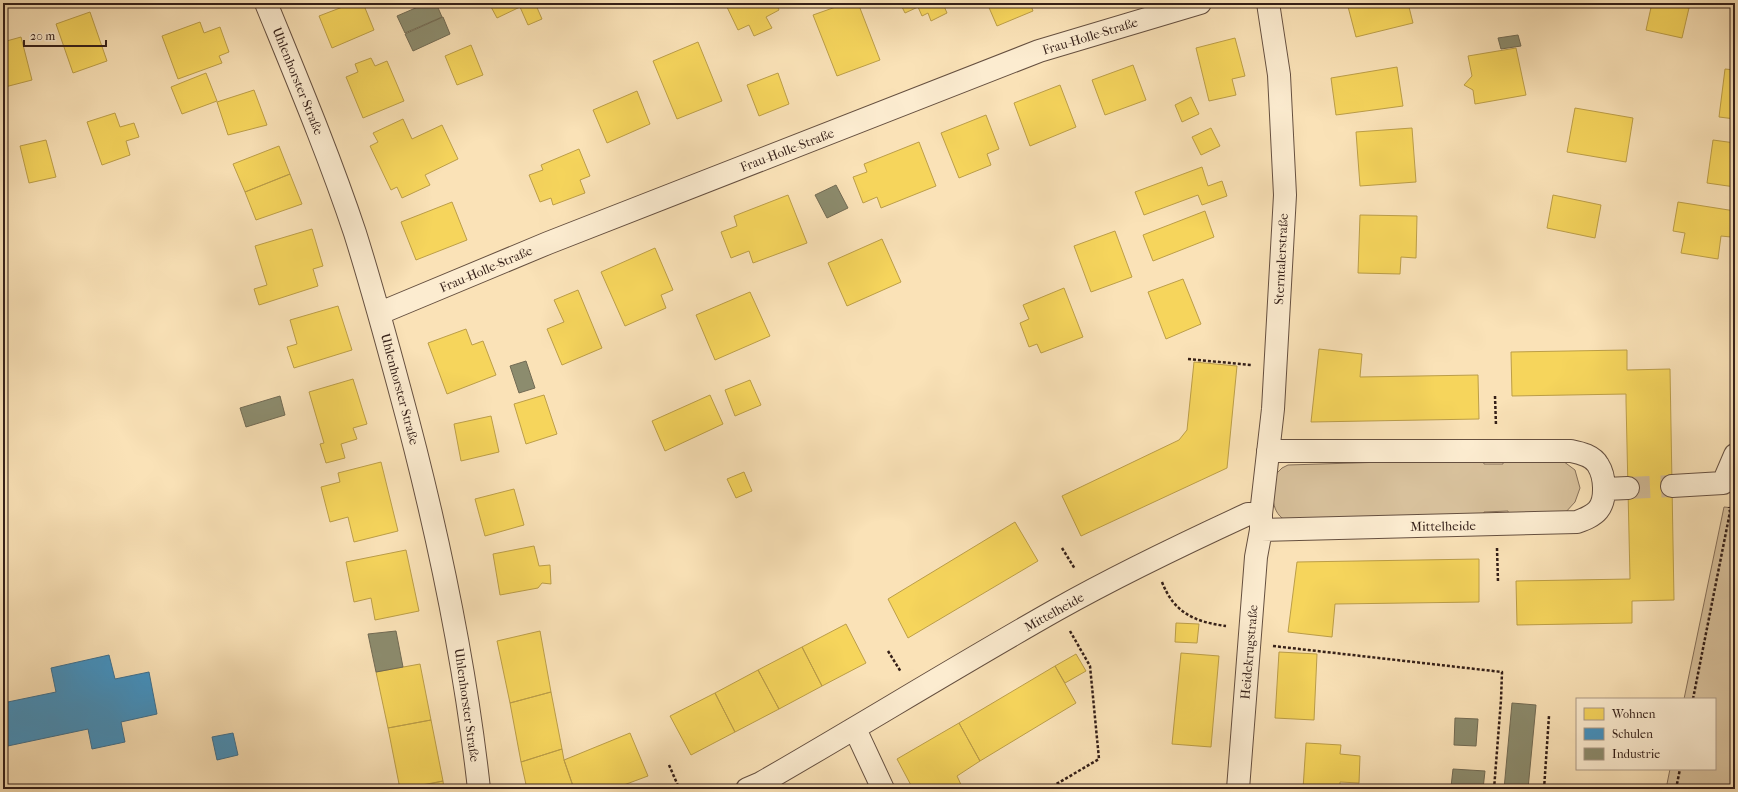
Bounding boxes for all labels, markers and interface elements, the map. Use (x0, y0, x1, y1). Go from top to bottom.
street label: Frau-Holle-Straße (1040, 14, 1140, 58)
scale bar (24, 22, 106, 48)
street label: Uhlenhorster Straße (270, 25, 327, 138)
text: 20 m (30, 29, 55, 43)
street label: Frau-Holle-Straße (738, 125, 836, 175)
street label: Sterntalerstraße (1271, 212, 1291, 305)
street label: Frau-Holle-Straße (437, 243, 535, 295)
street label: Uhlenhorster Straße (378, 332, 422, 447)
street label: Mittelheide (1410, 518, 1477, 534)
street label: Mittelheide (1022, 589, 1087, 635)
street label: Heidekrugstraße (1237, 603, 1261, 700)
street label: Uhlenhorster Straße (452, 647, 482, 763)
legend (1576, 698, 1716, 770)
text: Wohnen (1611, 707, 1656, 721)
text: Schulen (1612, 727, 1653, 741)
text: Industrie (1612, 747, 1660, 761)

